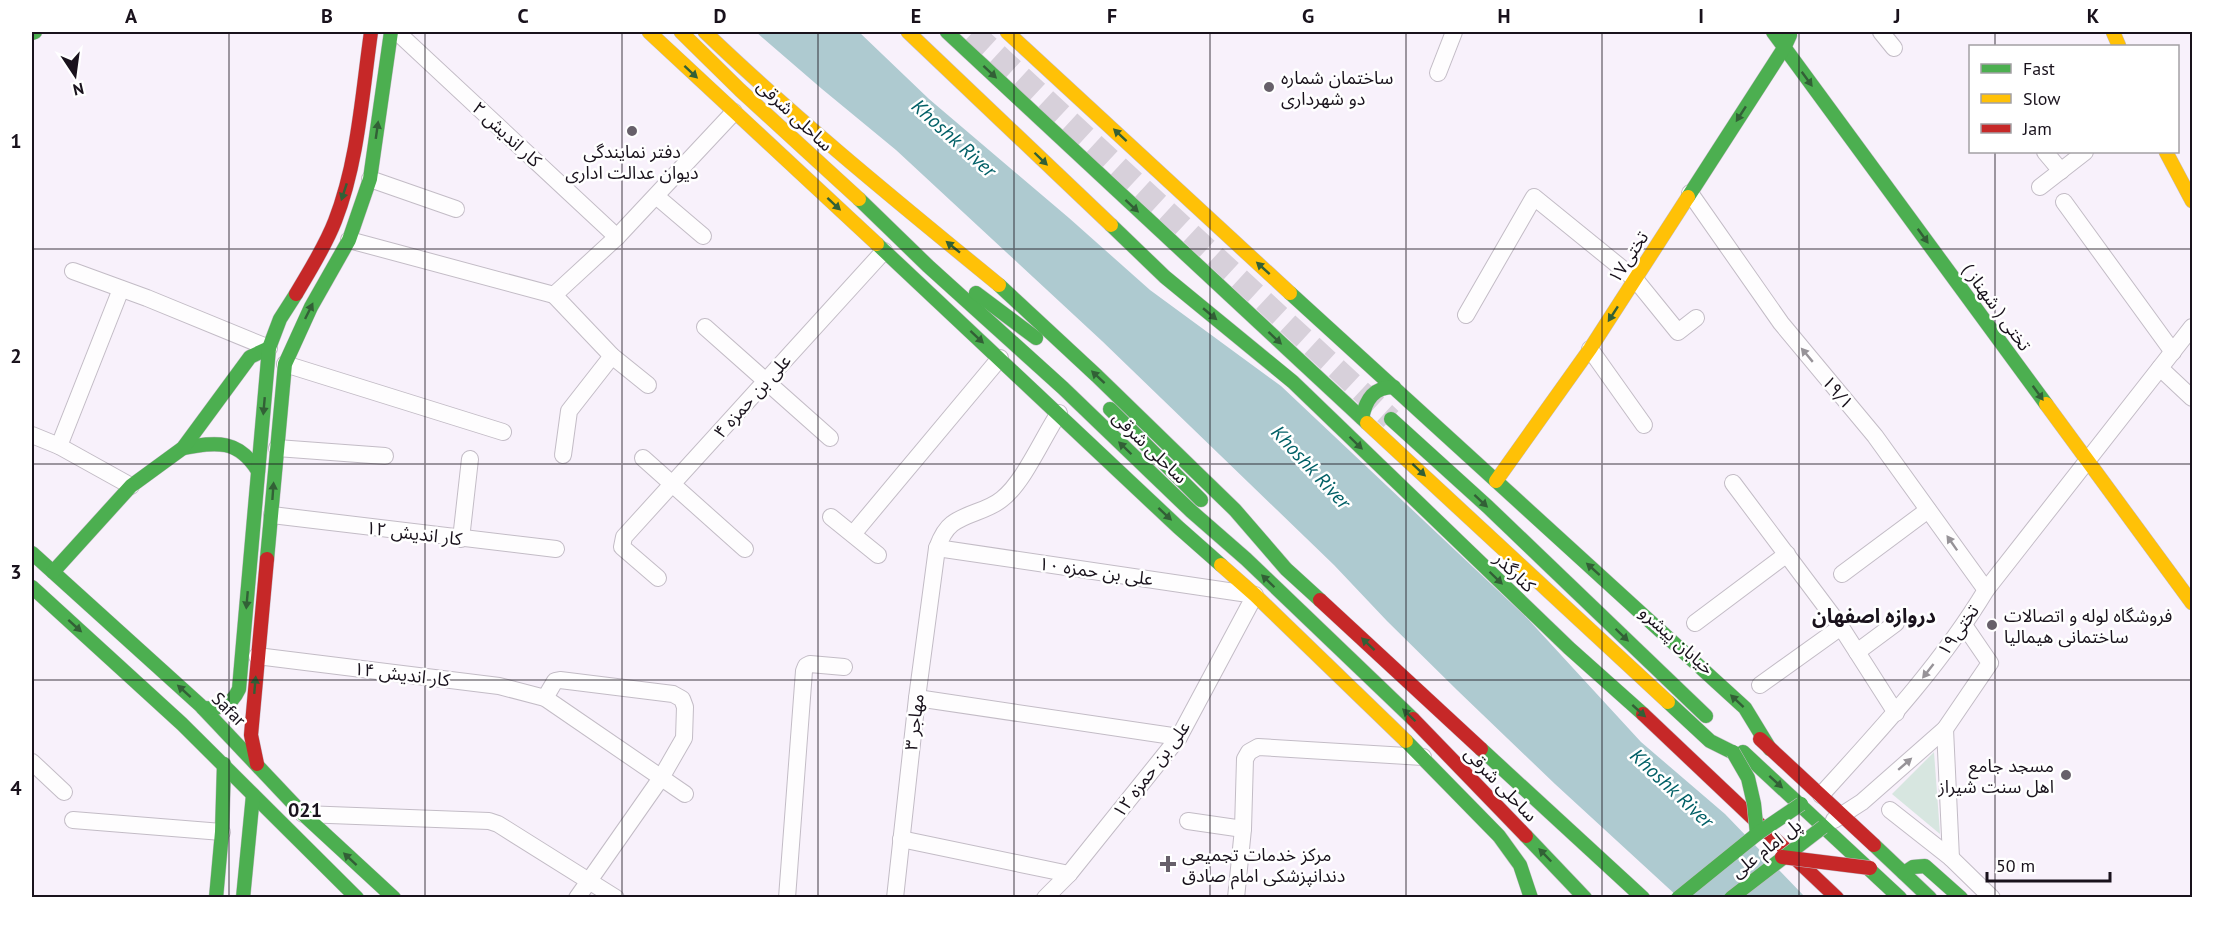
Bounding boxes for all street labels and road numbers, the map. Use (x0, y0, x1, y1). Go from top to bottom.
street label: ساحلی شرقی (752, 74, 838, 156)
street label: ۲ کار اندیش (468, 96, 547, 172)
street label: تختی۱۷ (1603, 227, 1653, 287)
street label: تختی ( شهناز ) (1958, 259, 2036, 355)
street label: ۴ علی بن حمزه (708, 349, 796, 443)
street label: ۱۹/۱ (1817, 370, 1859, 414)
street label: ساحلی شرقی (1108, 406, 1192, 488)
street label: ۱۲ کار اندیش (365, 516, 464, 550)
street label: کنارگذر (1489, 546, 1541, 597)
street label: ۱۰ علی بن حمزه (1037, 552, 1155, 590)
street label: تختی۱۹ (1932, 600, 1984, 660)
street label: خیابان پیشرو (1635, 601, 1719, 680)
street label: ۱۴ کار اندیش (353, 657, 452, 691)
street label: Safar (207, 687, 251, 731)
street label: ۳ مهاجر (899, 692, 929, 752)
street label: ۱۲ علی بن حمزه (1107, 716, 1195, 822)
street label: ساحلی شرقی (1460, 742, 1542, 826)
street label: پل امام علی (1726, 813, 1808, 885)

